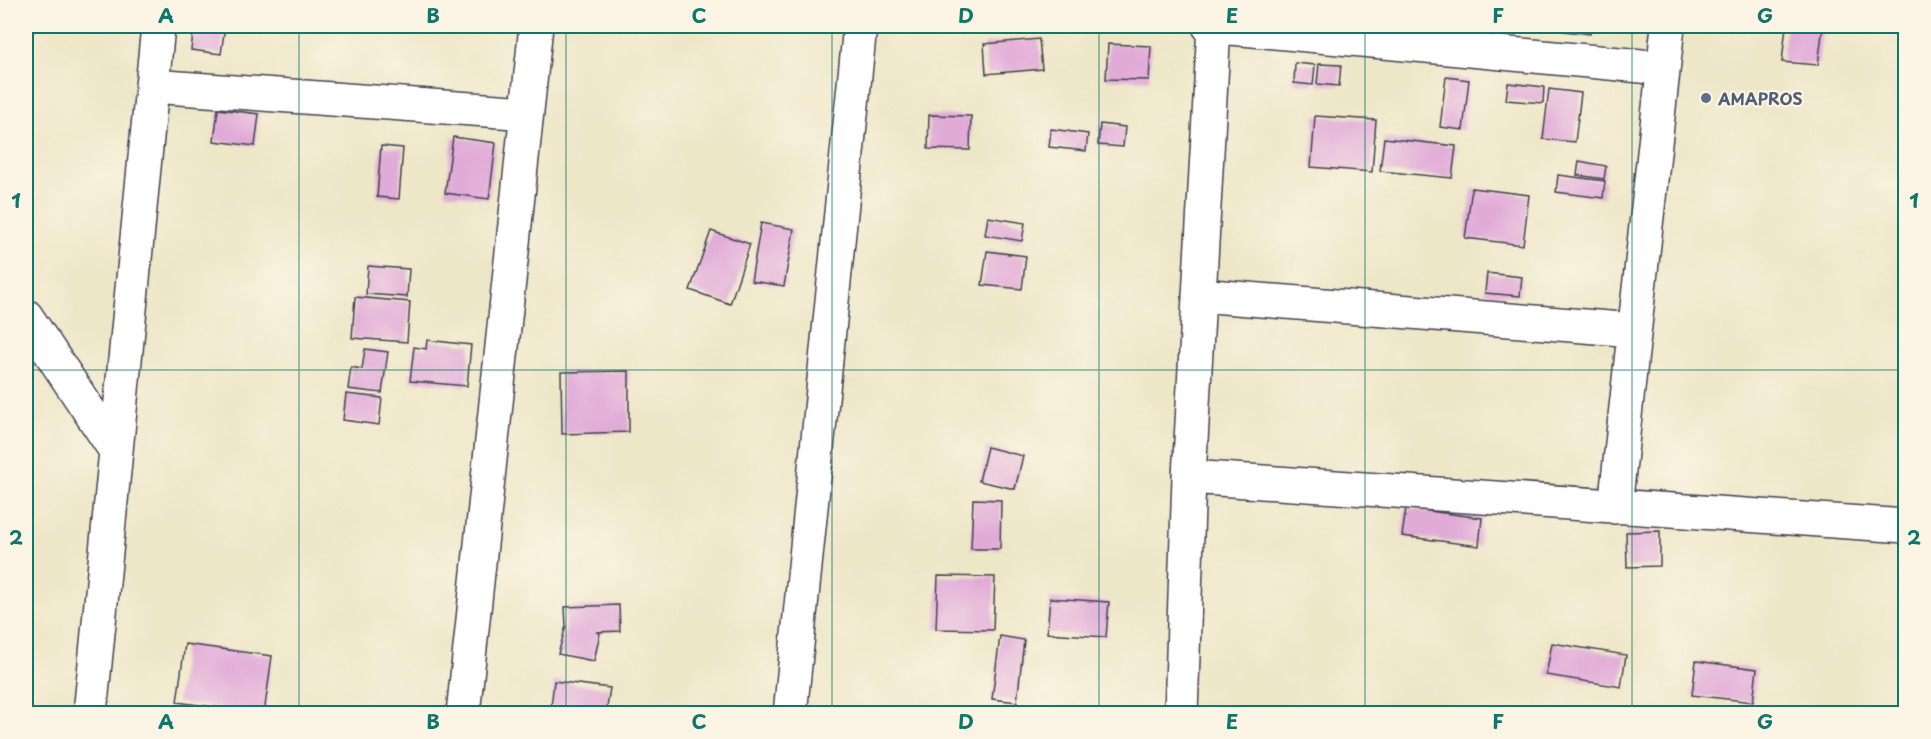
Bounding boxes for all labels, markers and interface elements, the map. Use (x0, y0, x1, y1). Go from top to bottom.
text: A (158, 0, 174, 30)
text: B (426, 0, 440, 30)
text: C (691, 0, 707, 30)
text: D (958, 0, 974, 30)
text: E (1226, 0, 1238, 30)
text: F (1492, 0, 1504, 30)
text: G (1757, 0, 1773, 30)
place label: AMAPROS (1717, 86, 1803, 110)
marker: AMAPROS (1699, 91, 1713, 105)
text: 1 (11, 185, 21, 215)
text: 1 (1909, 185, 1919, 215)
text: 2 (9, 522, 23, 552)
text: 2 (1907, 522, 1921, 552)
text: A (158, 706, 174, 736)
text: B (426, 706, 440, 736)
text: C (691, 706, 707, 736)
text: D (958, 706, 974, 736)
text: E (1226, 706, 1238, 736)
text: F (1492, 706, 1504, 736)
text: G (1757, 706, 1773, 736)

